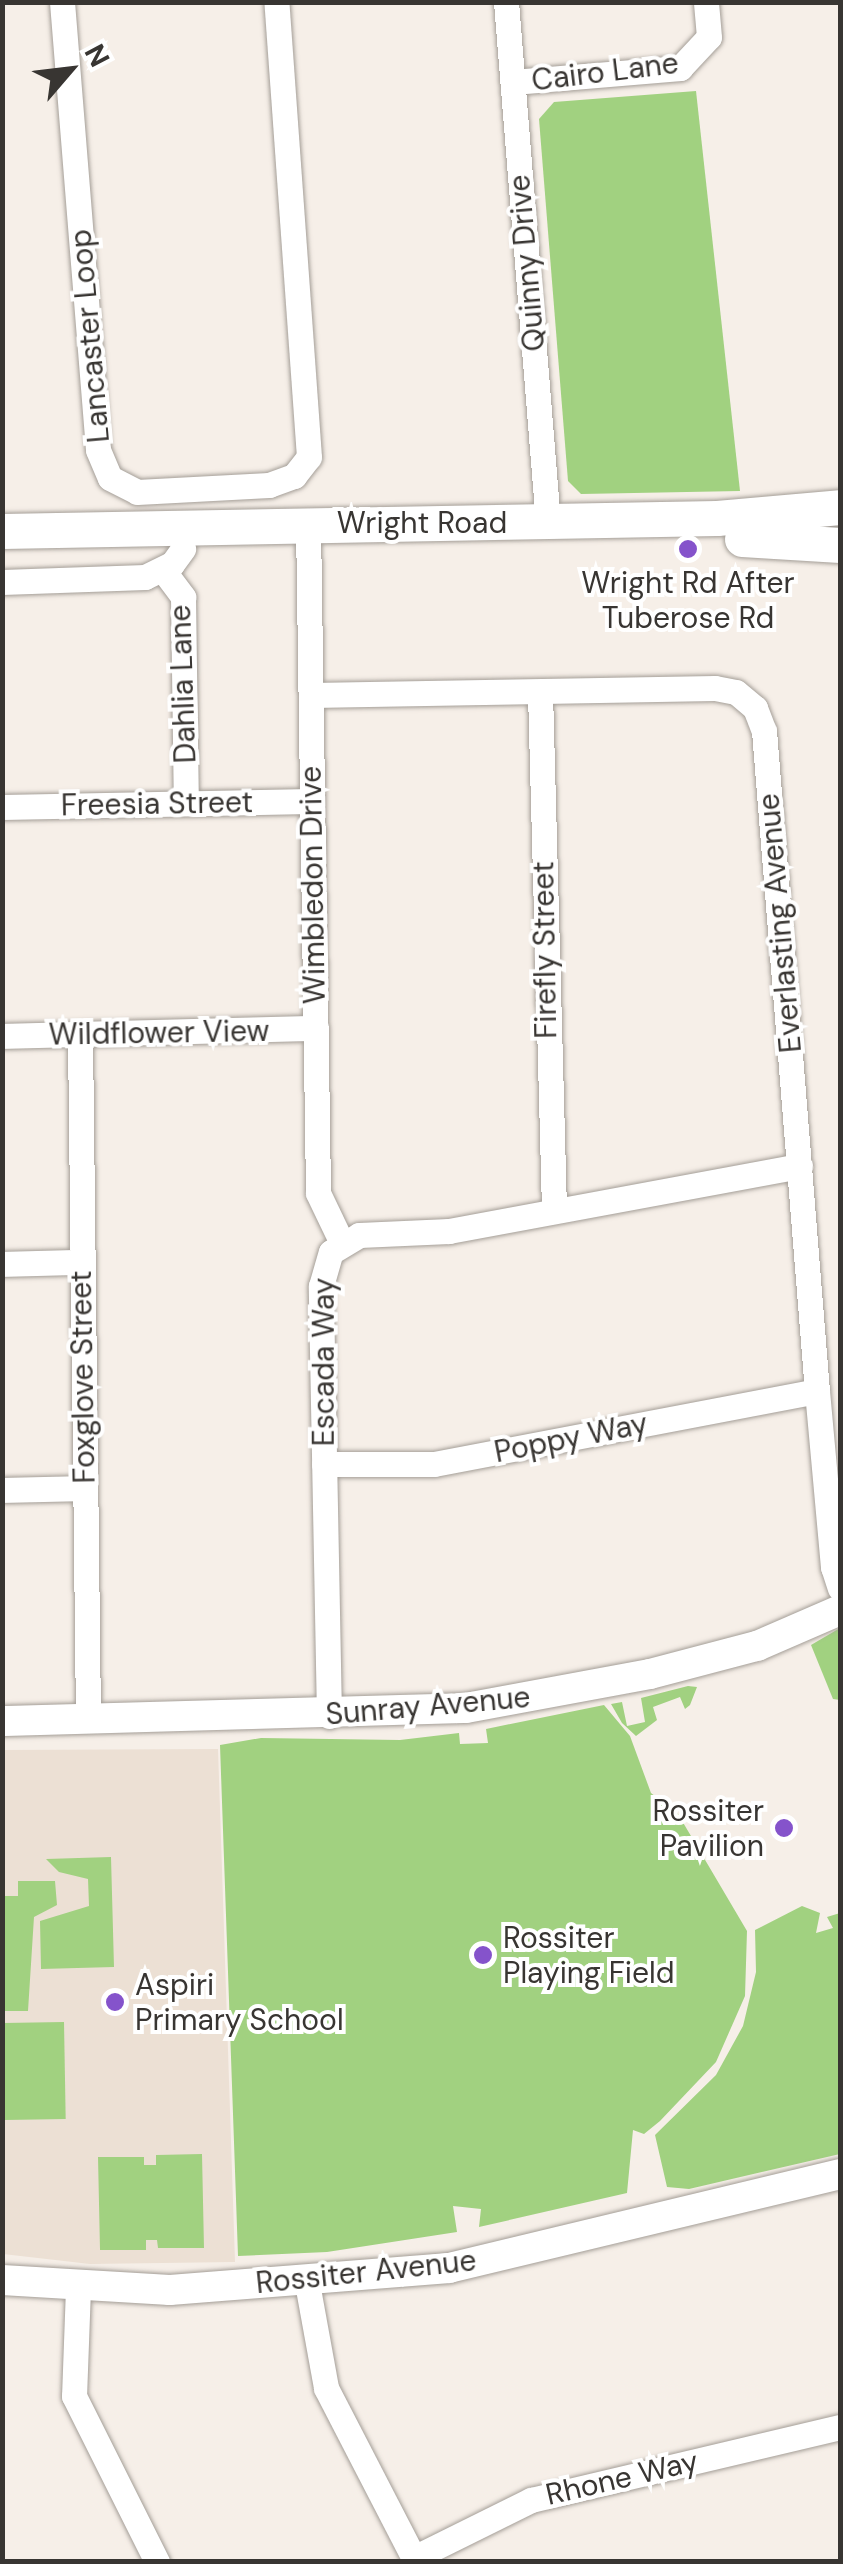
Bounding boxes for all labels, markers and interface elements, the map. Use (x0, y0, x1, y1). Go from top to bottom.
north arrow (20, 20, 120, 120)
text: N (76, 38, 118, 73)
street label: Cairo Lane (529, 45, 681, 99)
street label: Quinny Drive (501, 173, 553, 353)
street label: Lancaster Loop (63, 228, 117, 444)
street label: Wright Road (337, 505, 507, 541)
marker: Wright Rd After Tuberose Rd (677, 538, 699, 560)
place label: Wright Rd After Tuberose Rd (581, 565, 795, 636)
street label: Dahlia Lane (162, 604, 204, 764)
street label: Wimbledon Drive (293, 766, 333, 1004)
street label: Freesia Street (61, 784, 253, 824)
street label: Everlasting Avenue (751, 792, 809, 1054)
street label: Firefly Street (525, 861, 565, 1039)
street label: Wildflower View (48, 1013, 270, 1053)
street label: Foxglove Street (63, 1270, 103, 1484)
street label: Escada Way (306, 1278, 342, 1446)
street label: Poppy Way (491, 1405, 651, 1471)
street label: Sunray Avenue (324, 1679, 532, 1733)
place label: Rossiter Pavilion (652, 1793, 764, 1864)
marker: Rossiter Pavilion (773, 1817, 795, 1839)
place label: Rossiter Playing Field (503, 1920, 675, 1990)
marker: Rossiter Playing Field (472, 1944, 494, 1966)
place label: Aspiri Primary School (135, 1967, 344, 2038)
marker: Aspiri Primary School (104, 1991, 126, 2013)
street label: Rossiter Avenue (254, 2243, 478, 2301)
street label: Rhone Way (542, 2443, 702, 2513)

